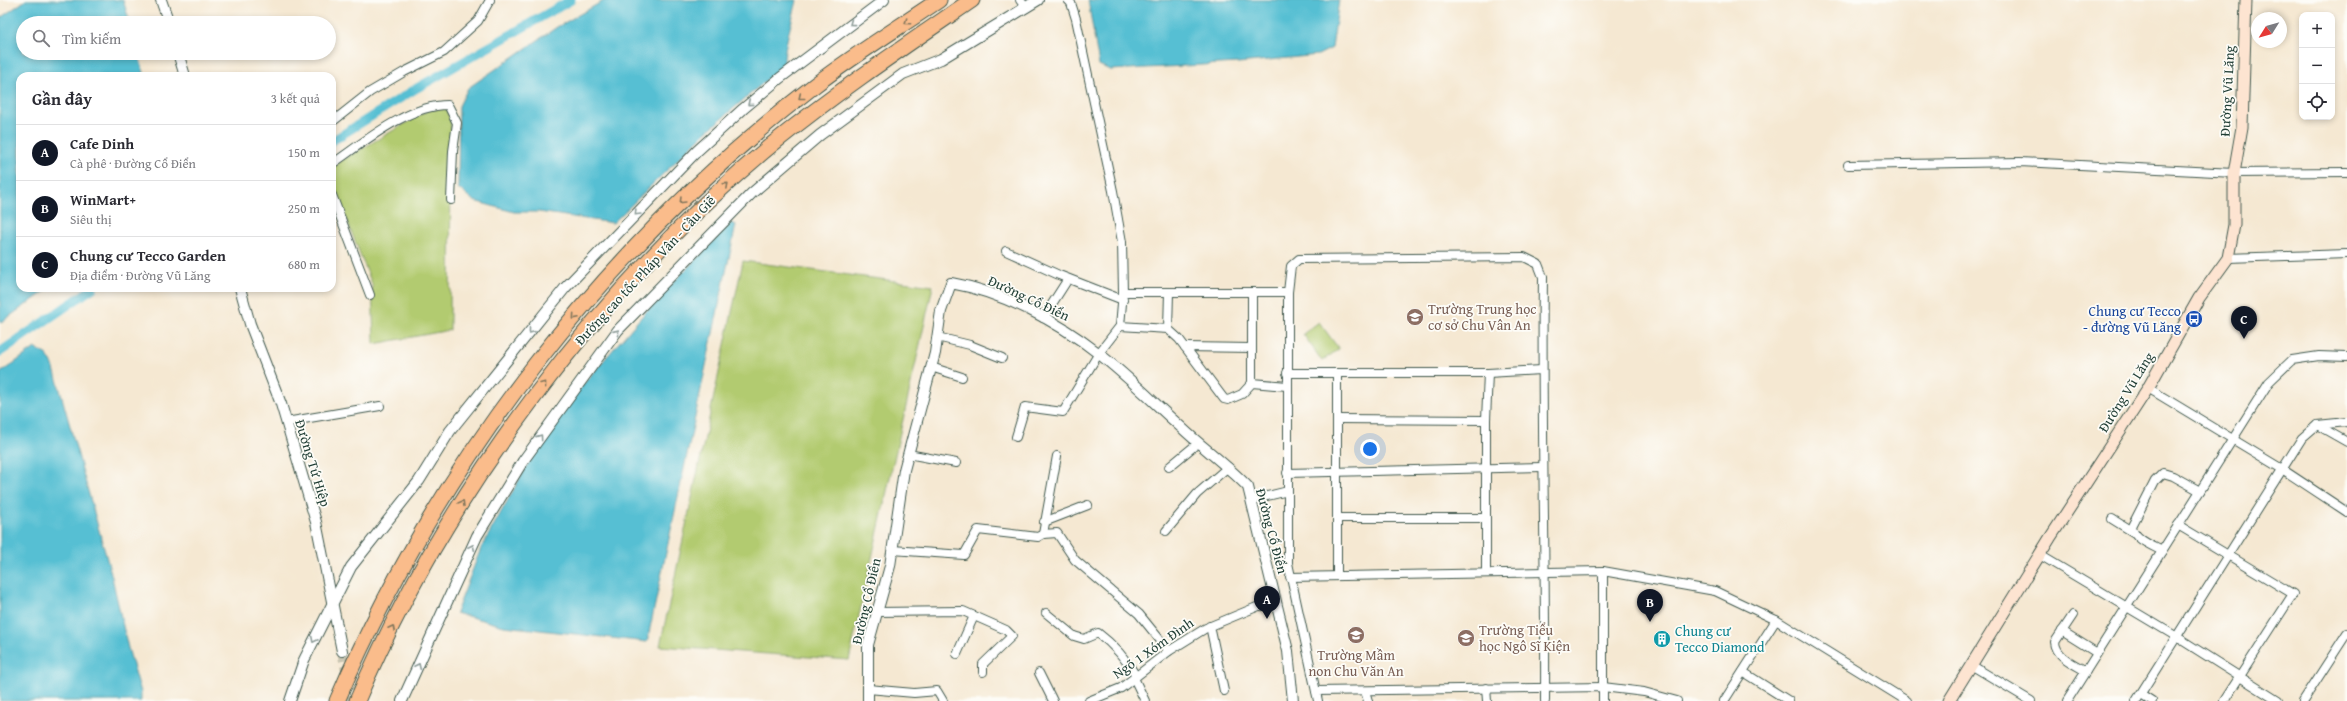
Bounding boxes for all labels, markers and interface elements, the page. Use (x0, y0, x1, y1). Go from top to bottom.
north arrow (2251, 12, 2287, 48)
map controls (2299, 12, 2335, 120)
button: + (2299, 12, 2335, 48)
search box (16, 16, 336, 60)
one-way arrow (904, 17, 911, 25)
one-way arrow (850, 19, 857, 26)
icon: search (30, 27, 52, 49)
text: Tìm kiếm (62, 28, 121, 49)
street label: Đường Vũ Lăng (2215, 45, 2239, 137)
button: − (2299, 48, 2335, 84)
button: locate (2299, 84, 2335, 120)
text: Gần đây (32, 86, 92, 111)
text: 3 kết quả (271, 89, 320, 108)
one-way arrow (798, 92, 805, 99)
one-way arrow (747, 99, 754, 106)
text: Cafe Dinh (70, 133, 134, 154)
text: A (41, 143, 49, 162)
text: 150 m (288, 143, 320, 162)
text: Cà phê · Đường Cổ Điển (70, 154, 196, 173)
one-way arrow (721, 182, 729, 190)
text: WinMart+ (70, 189, 136, 210)
street label: Đường cao tốc Pháp Vân - Cầu Giẽ (570, 190, 720, 349)
one-way arrow (679, 196, 687, 204)
text: B (41, 199, 49, 218)
text: 250 m (288, 199, 320, 218)
one-way arrow (634, 208, 641, 216)
text: Siêu thị (70, 210, 112, 229)
text: Chung cư Tecco Garden (70, 245, 226, 266)
text: C (41, 255, 49, 274)
text: 680 m (288, 255, 320, 274)
text: Địa điểm · Đường Vũ Lăng (70, 266, 210, 285)
street label: Đường Cổ Điển (985, 270, 1073, 326)
place label: Trường Trung học cơ sở Chu Vân An (1428, 299, 1536, 335)
place label: Chung cư Tecco - đường Vũ Lăng (2083, 301, 2181, 337)
pin: C (2231, 306, 2257, 339)
school or university icon: Trường Trung học cơ sở Chu Vân An (1405, 307, 1425, 327)
bus stop icon: Chung cư Tecco - đường Vũ Lăng (2184, 309, 2204, 329)
one-way arrow (572, 312, 579, 319)
one-way arrow (529, 326, 536, 333)
one-way arrow (613, 329, 620, 337)
street label: Đường Vũ Lăng (2093, 348, 2159, 436)
one-way arrow (540, 382, 547, 389)
street label: Đường Tứ Hiệp (290, 417, 336, 509)
one-way arrow (535, 434, 542, 441)
your location (1360, 439, 1380, 459)
street label: Đường Cổ Điển (1251, 486, 1293, 576)
one-way arrow (458, 500, 465, 507)
one-way arrow (467, 544, 475, 552)
street label: Đường Cổ Điển (846, 556, 886, 646)
pin: A (1254, 586, 1280, 619)
pin: B (1637, 589, 1663, 622)
street label: Ngõ 1 Xóm Đình (1108, 613, 1198, 683)
place label: Trường Tiểu học Ngô Sĩ Kiện (1479, 620, 1570, 656)
place label: Chung cư Tecco Diamond (1675, 621, 1765, 657)
one-way arrow (387, 625, 395, 632)
school or university icon: Trường Mầm non Chu Văn An (1346, 625, 1366, 645)
school or university icon: Trường Tiểu học Ngô Sĩ Kiện (1456, 628, 1476, 648)
building icon: Chung cư Tecco Diamond (1652, 629, 1672, 649)
one-way arrow (311, 636, 319, 644)
place label: Trường Mầm non Chu Văn An (1308, 645, 1404, 681)
one-way arrow (413, 662, 421, 670)

